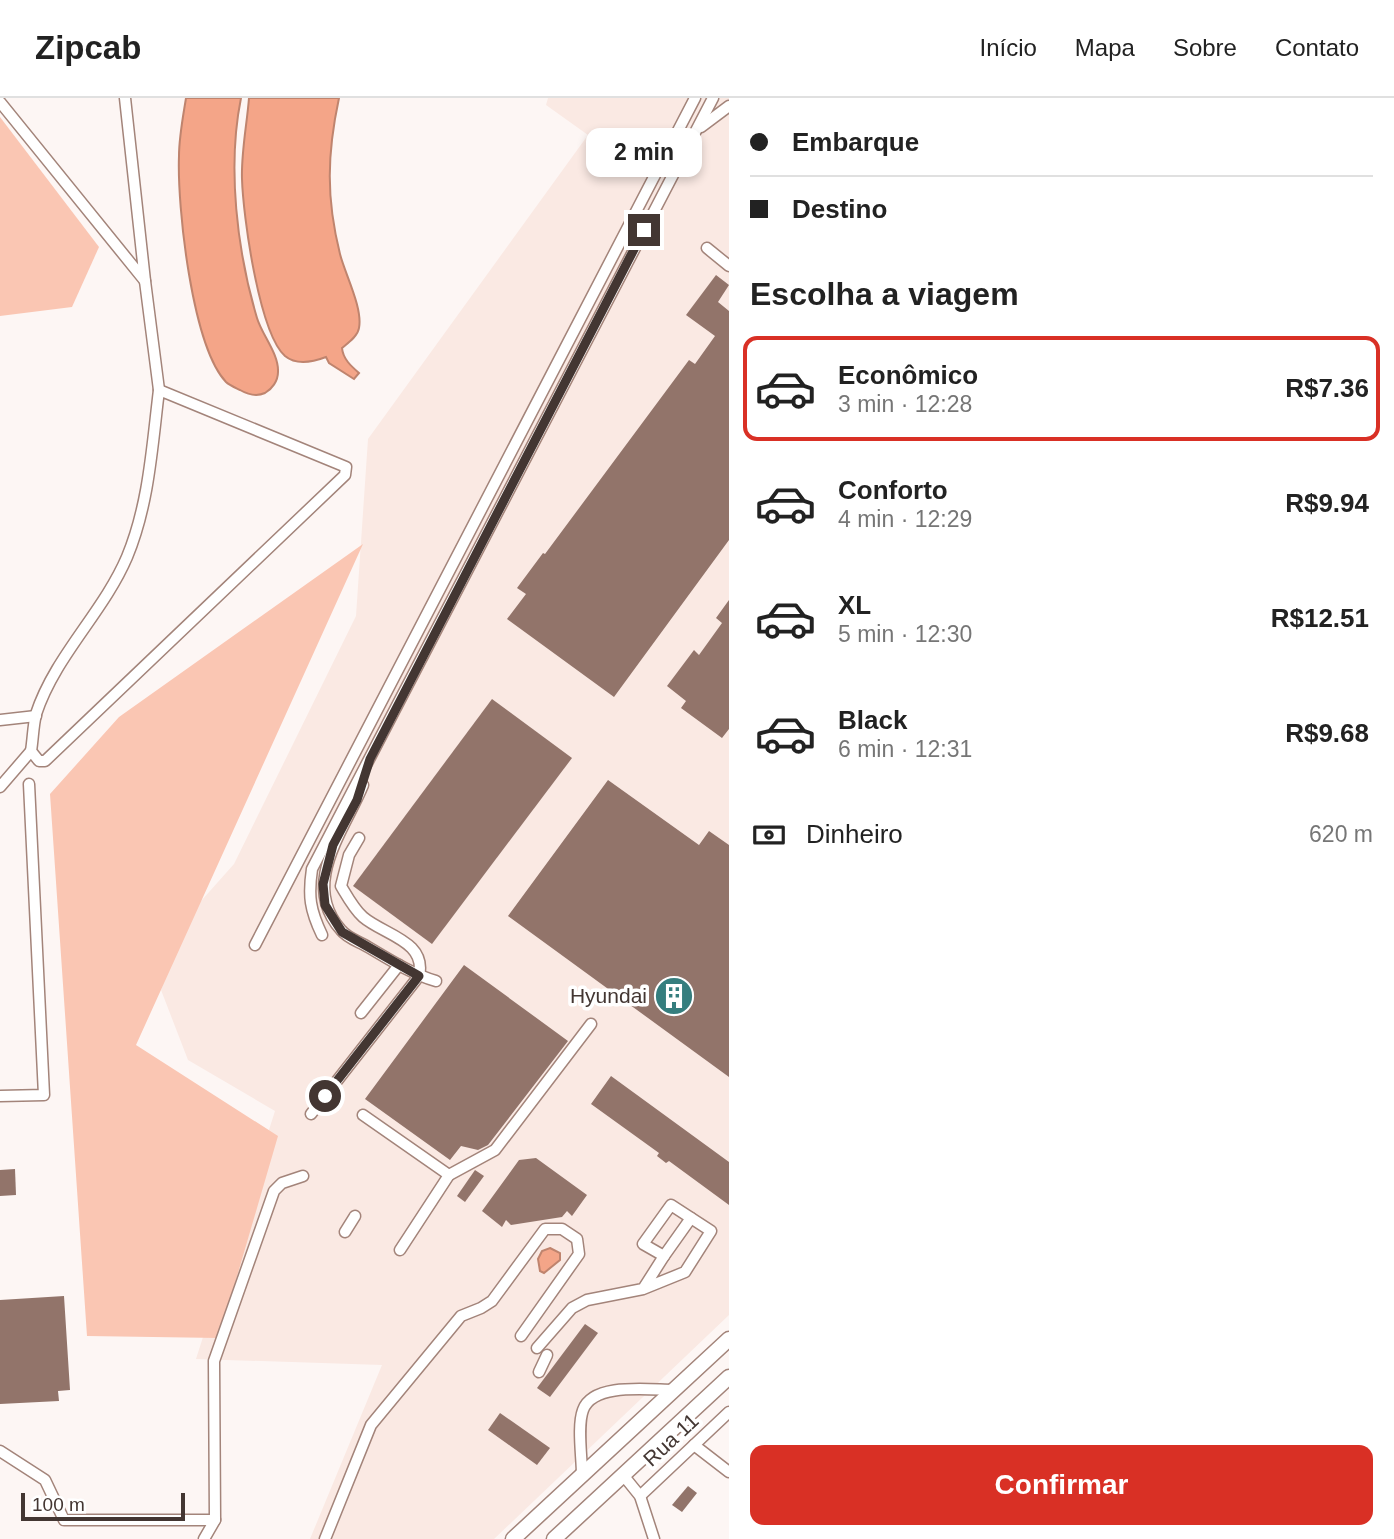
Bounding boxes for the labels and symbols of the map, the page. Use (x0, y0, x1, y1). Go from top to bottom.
callout: 2 min (586, 129, 702, 178)
route end (628, 214, 660, 246)
building icon: Hyundai (653, 975, 695, 1017)
place label: Hyundai (570, 984, 647, 1007)
route start (309, 1080, 341, 1112)
street label: Rua 11 (639, 1409, 703, 1471)
scale bar (21, 1490, 186, 1522)

